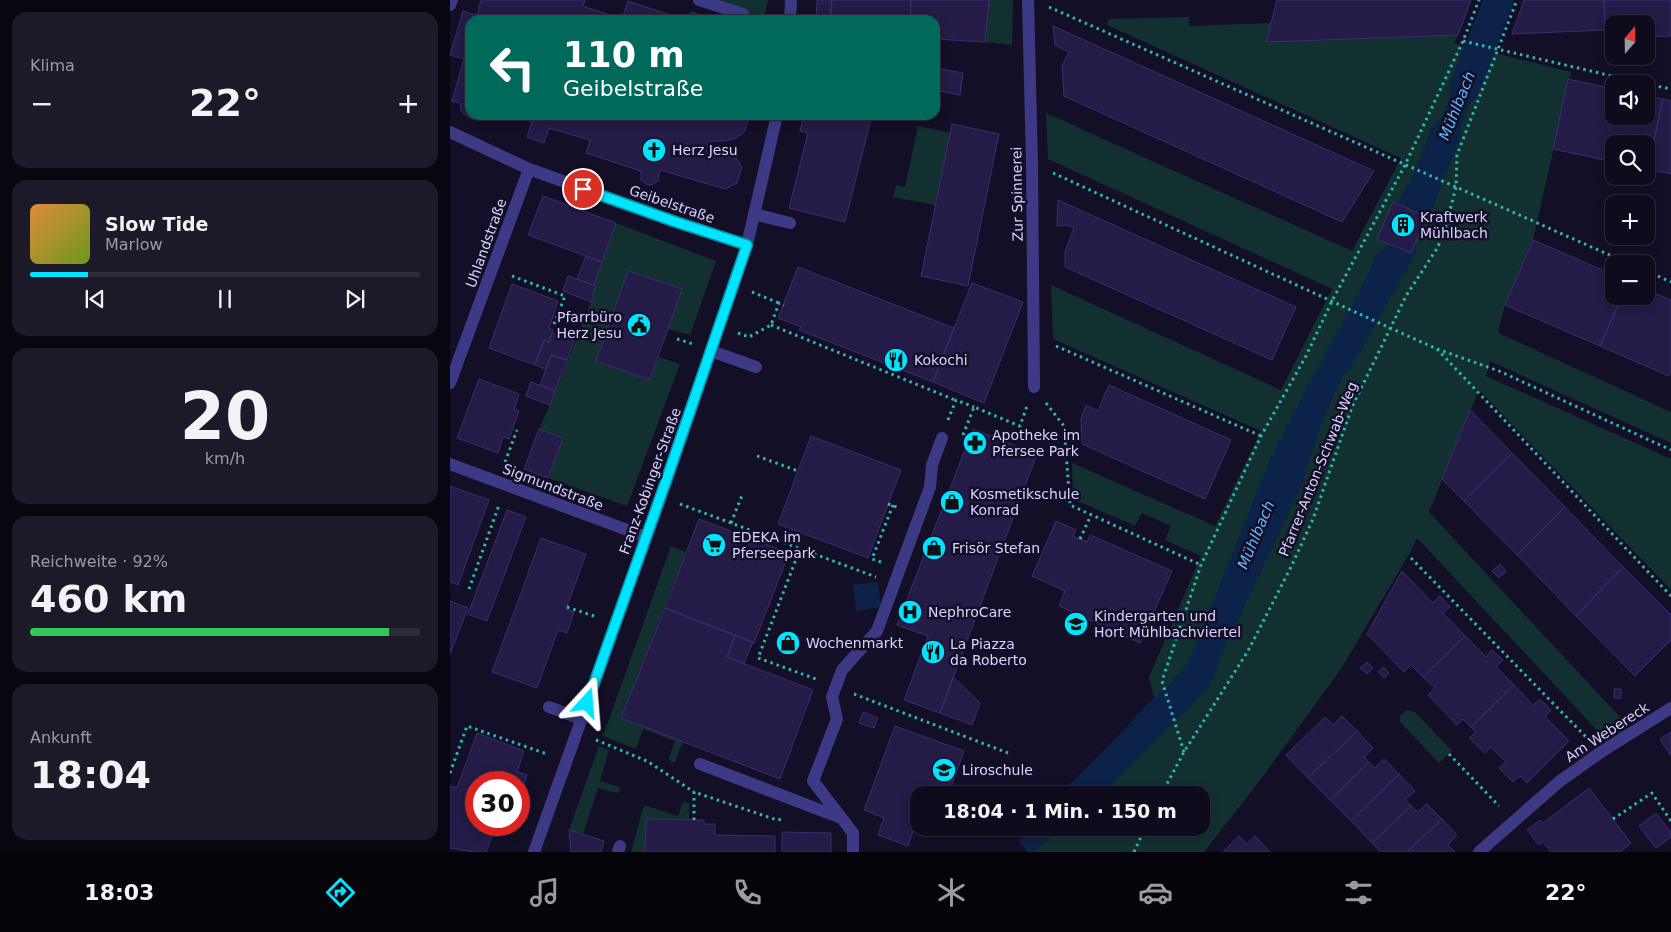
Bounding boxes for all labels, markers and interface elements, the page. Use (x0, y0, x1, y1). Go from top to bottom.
north arrow (1605, 15, 1655, 65)
map controls (1605, 15, 1655, 305)
icon: left (480, 35, 545, 100)
text: 110 m (563, 35, 685, 75)
text: Klima (30, 56, 75, 75)
water label: Mühlbach (1435, 69, 1479, 143)
button: sound (1605, 75, 1655, 125)
text: Geibelstraße (563, 76, 703, 101)
text: 22° (189, 81, 261, 125)
text: − (30, 87, 53, 120)
text: + (397, 87, 420, 120)
button: search (1605, 135, 1655, 185)
church icon: Herz Jesu (641, 137, 667, 163)
place label: Herz Jesu (672, 142, 738, 158)
street label: Zur Spinnerei (1008, 147, 1026, 241)
pin (562, 168, 604, 210)
icon: arrive (569, 175, 597, 203)
street label: Geibelstraße (627, 182, 717, 226)
button: + (1605, 195, 1655, 245)
street label: Uhlandstraße (462, 196, 510, 290)
place label: Kraftwerk Mühlbach (1420, 209, 1489, 241)
building icon: Kraftwerk Mühlbach (1390, 212, 1416, 238)
text: Slow Tide (105, 213, 208, 235)
text: Marlow (105, 235, 163, 254)
button: − (1605, 255, 1655, 305)
icon: previous (81, 285, 109, 313)
icon: pause (211, 285, 239, 313)
icon: next (341, 285, 369, 313)
place label: Pfarrbüro Herz Jesu (556, 309, 622, 341)
public building icon: Pfarrbüro Herz Jesu (626, 312, 652, 338)
restaurant icon: Kokochi (883, 347, 909, 373)
place label: Kokochi (914, 352, 968, 368)
text: 20 (180, 379, 270, 454)
street label: Pfarrer-Anton-Schwab-Weg (1276, 379, 1360, 559)
street label: Franz-Kobinger-Straße (616, 405, 684, 557)
place label: Apotheke im Pfersee Park (992, 427, 1080, 459)
pharmacy icon: Apotheke im Pfersee Park (962, 430, 988, 456)
text: km/h (205, 449, 245, 468)
street label: Sigmundstraße (500, 460, 606, 514)
place label: Kosmetikschule Konrad (970, 486, 1079, 518)
shop icon: Kosmetikschule Konrad (939, 489, 965, 515)
water label: Mühlbach (1234, 498, 1278, 572)
place label: EDEKA im Pferseepark (732, 529, 816, 561)
supermarket icon: EDEKA im Pferseepark (701, 532, 727, 558)
shop icon: Frisör Stefan (921, 535, 947, 561)
place label: Frisör Stefan (952, 540, 1040, 556)
text: Reichweite · 92% (30, 552, 168, 571)
text: 460 km (30, 577, 187, 621)
hospital icon: NephroCare (897, 599, 923, 625)
place label: NephroCare (928, 604, 1011, 620)
place label: Kindergarten und Hort Mühlbachviertel (1094, 608, 1241, 640)
school or university icon: Kindergarten und Hort Mühlbachviertel (1063, 611, 1089, 637)
shop icon: Wochenmarkt (775, 630, 801, 656)
place label: Wochenmarkt (806, 635, 904, 651)
place label: La Piazza da Roberto (950, 636, 1027, 668)
restaurant icon: La Piazza da Roberto (920, 639, 946, 665)
position arrow (560, 676, 612, 728)
street label: Am Webereck (1562, 698, 1653, 765)
text: Ankunft (30, 728, 92, 747)
text: 18:04 (30, 753, 151, 797)
school or university icon: Liroschule (931, 757, 957, 783)
place label: Liroschule (962, 762, 1033, 778)
speed limit sign: 30 (465, 771, 530, 836)
text: 18:04 · 1 Min. · 150 m (943, 800, 1177, 822)
icon: directions (323, 875, 358, 910)
icon: music (527, 875, 562, 910)
icon: phone (730, 875, 765, 910)
icon: climate (934, 875, 969, 910)
icon: car (1138, 875, 1173, 910)
icon: filters (1341, 875, 1376, 910)
text: 18:03 (84, 880, 154, 905)
text: 22° (1545, 880, 1587, 905)

